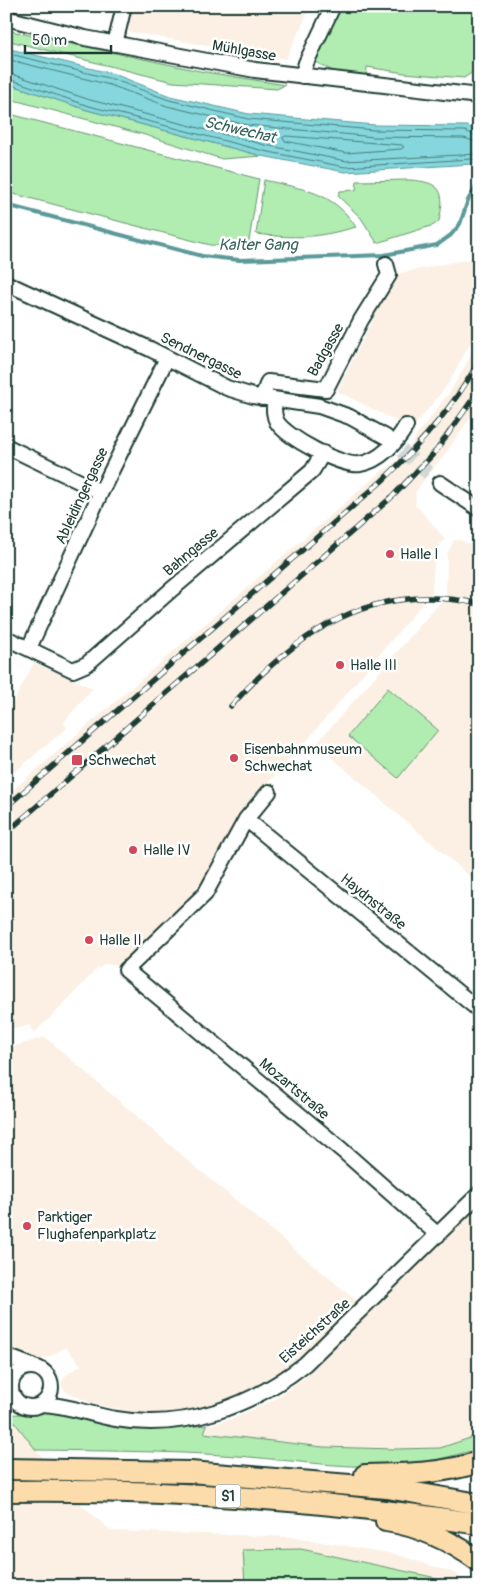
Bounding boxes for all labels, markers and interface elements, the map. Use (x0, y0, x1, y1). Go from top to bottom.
scale bar (25, 22, 111, 54)
text: 50 m (32, 31, 67, 50)
street label: Mühlgasse (211, 36, 278, 66)
water label: Schwechat (202, 112, 279, 148)
water label: Kalter Gang (218, 235, 299, 255)
street label: Badgasse (304, 319, 349, 380)
street label: Sendnergasse (157, 328, 245, 384)
street label: Ableidingergasse (51, 444, 113, 547)
street label: Bahngasse (159, 523, 223, 581)
place label: Halle I (400, 545, 439, 564)
marker: Halle I (384, 548, 396, 560)
place label: Halle III (350, 656, 397, 675)
marker: Halle III (334, 659, 346, 671)
place label: Eisenbahnmuseum Schwechat (244, 740, 362, 776)
place label: Schwechat (88, 751, 157, 770)
marker: Eisenbahnmuseum Schwechat (228, 752, 240, 764)
marker: Schwechat (70, 753, 84, 767)
place label: Halle IV (143, 841, 190, 860)
marker: Halle IV (127, 844, 139, 856)
street label: Haydnstraße (336, 870, 410, 935)
place label: Halle II (99, 931, 142, 950)
marker: Halle II (83, 934, 95, 946)
street label: Mozartstraße (255, 1054, 333, 1124)
place label: Parktiger Flughafenparkplatz (37, 1208, 157, 1244)
marker: Parktiger Flughafenparkplatz (21, 1220, 33, 1232)
street label: Eisteichstraße (276, 1294, 355, 1368)
road number: S1 (216, 1484, 240, 1508)

